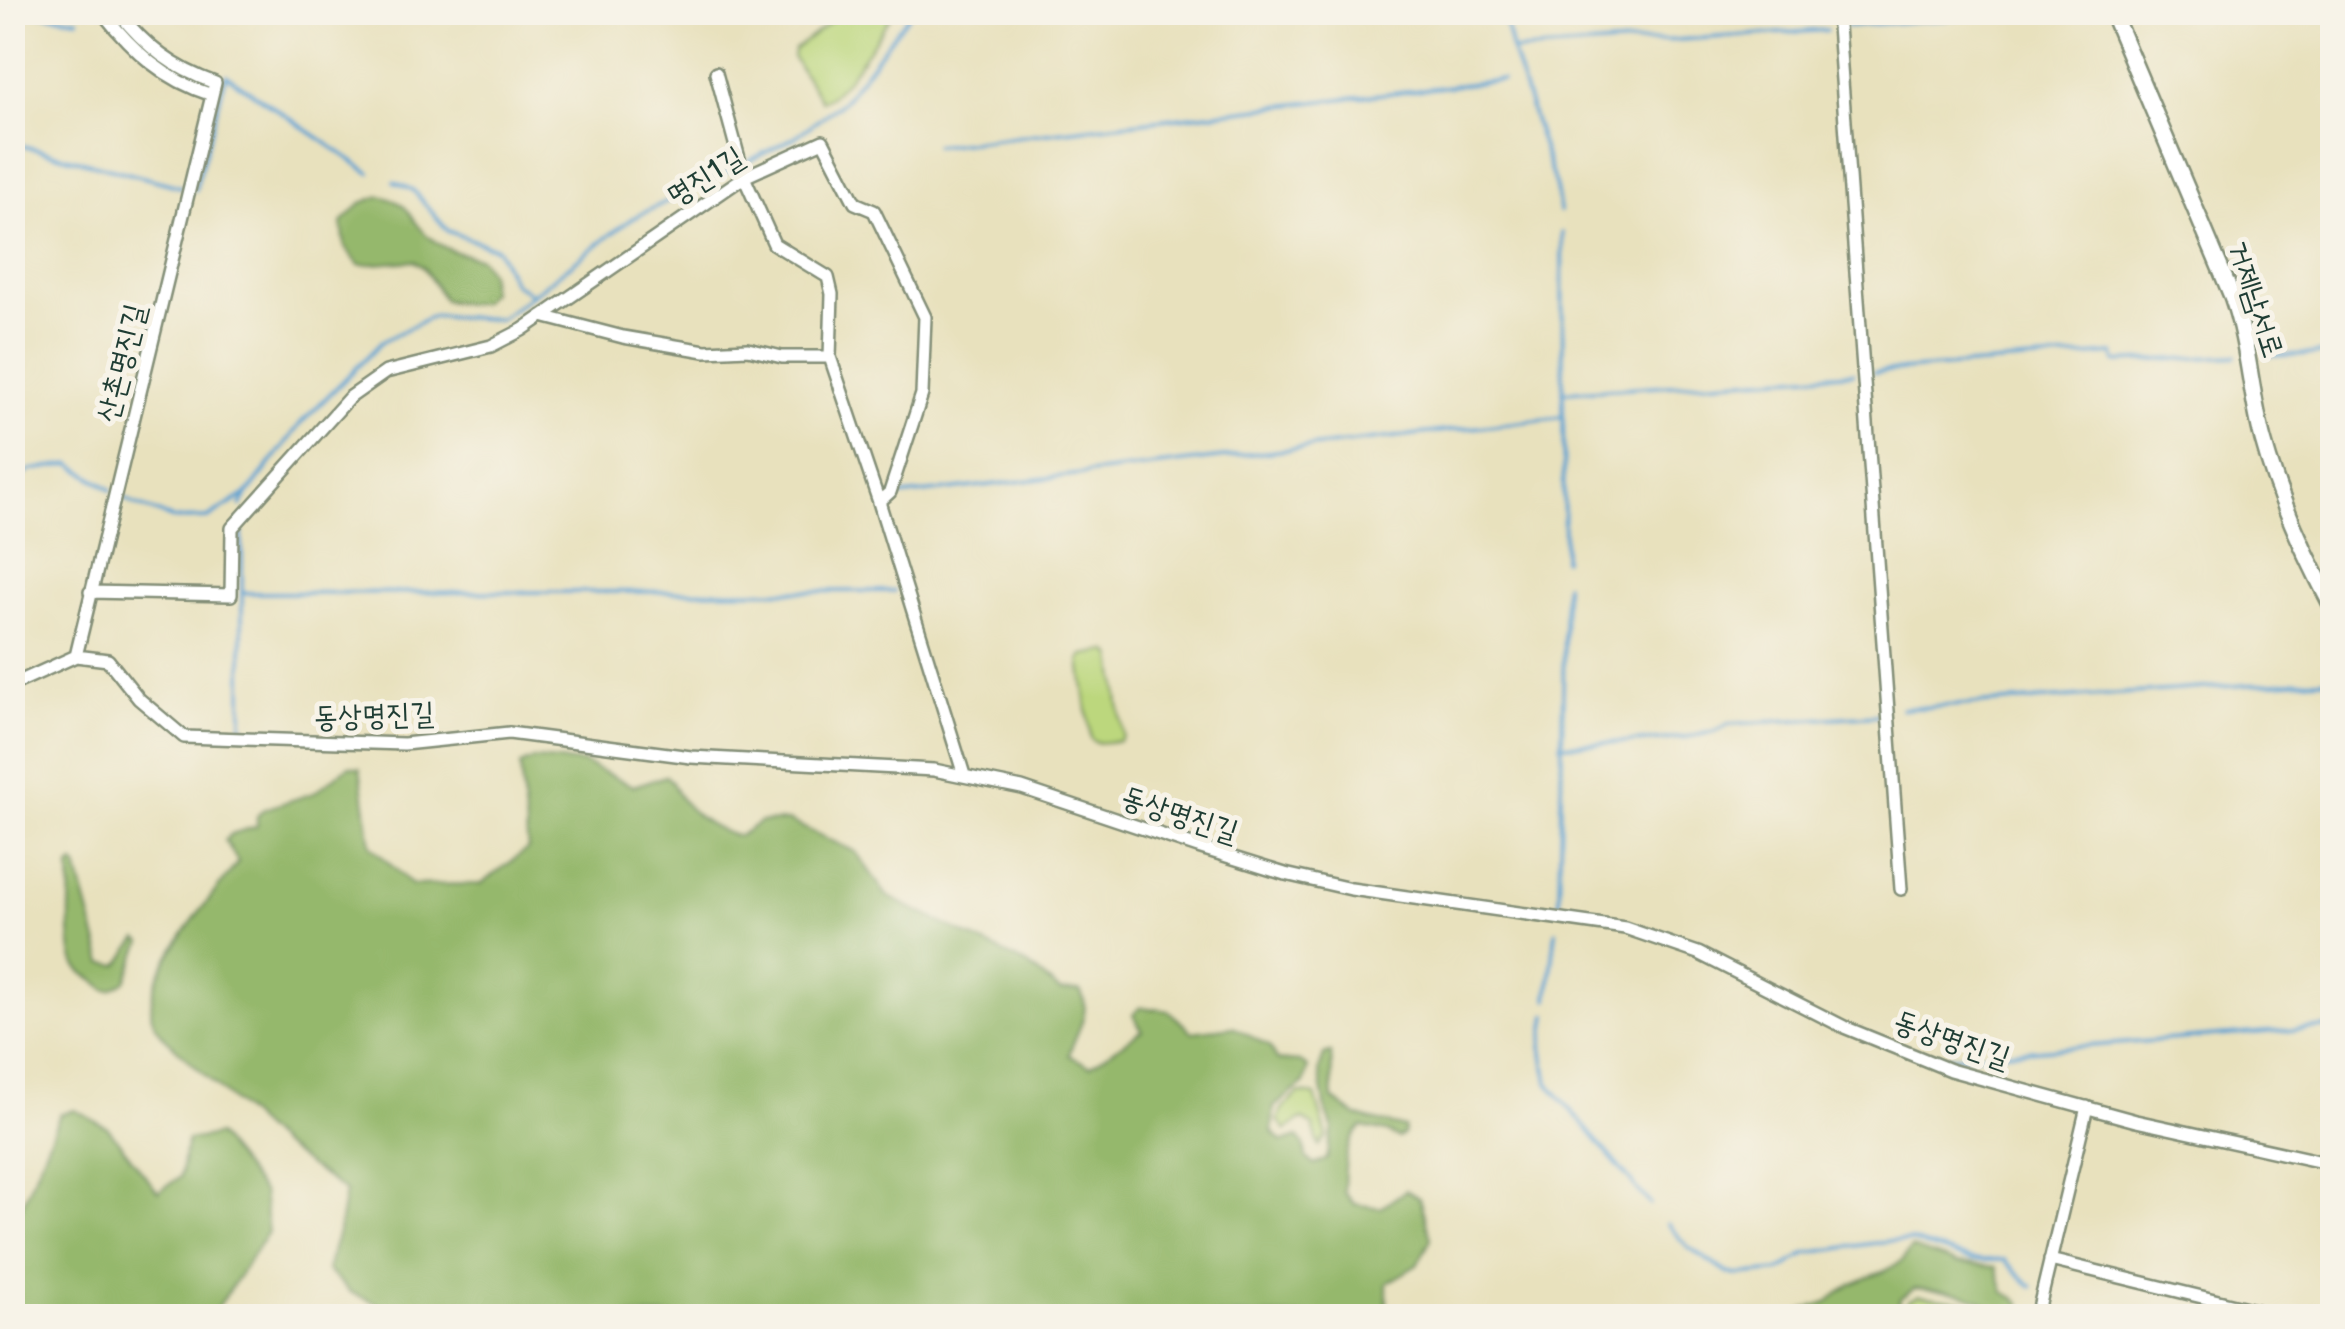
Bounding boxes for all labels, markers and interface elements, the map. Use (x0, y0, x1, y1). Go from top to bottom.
street label: 명진1길 (660, 139, 751, 214)
street label: 거제남서로 (2219, 236, 2291, 362)
street label: 산촌명진길 (90, 300, 154, 426)
street label: 동상명진길 (313, 696, 435, 736)
street label: 동상명진길 (1117, 779, 1243, 851)
street label: 동상명진길 (1889, 1003, 2015, 1077)

